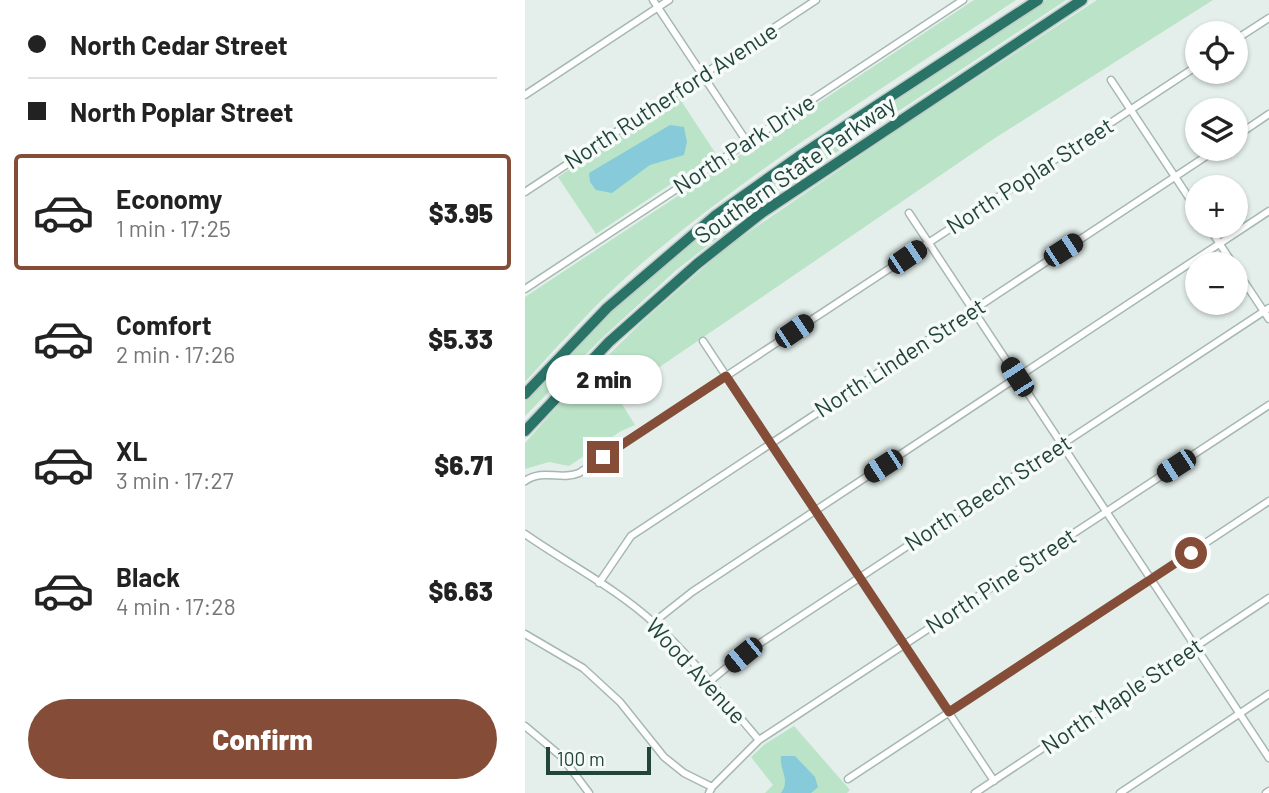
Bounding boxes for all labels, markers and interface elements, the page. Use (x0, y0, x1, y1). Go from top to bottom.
street label: North Rutherford Avenue (559, 16, 782, 175)
map controls (1185, 21, 1248, 315)
button: locate (1185, 21, 1248, 84)
text: North Cedar Street (70, 29, 288, 60)
street label: North Park Drive (667, 87, 820, 199)
street label: Southern State Parkway (689, 89, 901, 249)
text: North Poplar Street (70, 96, 293, 127)
button: layers (1185, 98, 1248, 161)
street label: North Poplar Street (941, 111, 1118, 240)
button: + (1185, 175, 1248, 238)
icon: car (32, 181, 95, 244)
text: Economy (116, 183, 222, 214)
text: $3.95 (429, 197, 493, 228)
text: 1 min · 17:25 (116, 214, 231, 242)
car (1040, 230, 1087, 270)
car (884, 237, 931, 277)
button: − (1185, 252, 1248, 315)
street label: North Linden Street (809, 292, 990, 423)
icon: car (32, 307, 95, 370)
text: Comfort (116, 309, 212, 340)
car (771, 311, 818, 351)
text: $5.33 (428, 323, 493, 354)
text: 2 min · 17:26 (116, 340, 235, 368)
car (997, 354, 1038, 400)
callout: 2 min (545, 356, 661, 405)
text: 2 min (576, 365, 632, 393)
street label: North Beech Street (899, 428, 1076, 556)
icon: car (32, 433, 95, 496)
text: XL (116, 435, 147, 466)
route end (587, 441, 619, 473)
car (860, 446, 907, 486)
car (1153, 446, 1200, 486)
text: $6.71 (434, 449, 493, 480)
text: 3 min · 17:27 (116, 466, 234, 494)
street label: North Pine Street (920, 521, 1081, 639)
route start (1175, 537, 1207, 569)
icon: car (32, 559, 95, 622)
text: Black (116, 561, 180, 592)
text: $6.63 (428, 575, 493, 606)
text: 4 min · 17:28 (116, 592, 236, 620)
street label: Wood Avenue (641, 612, 753, 729)
street label: North Maple Street (1036, 631, 1207, 759)
car (721, 634, 766, 676)
button: Confirm (28, 699, 497, 779)
scale bar (546, 744, 651, 776)
text: 100 m (557, 747, 605, 770)

